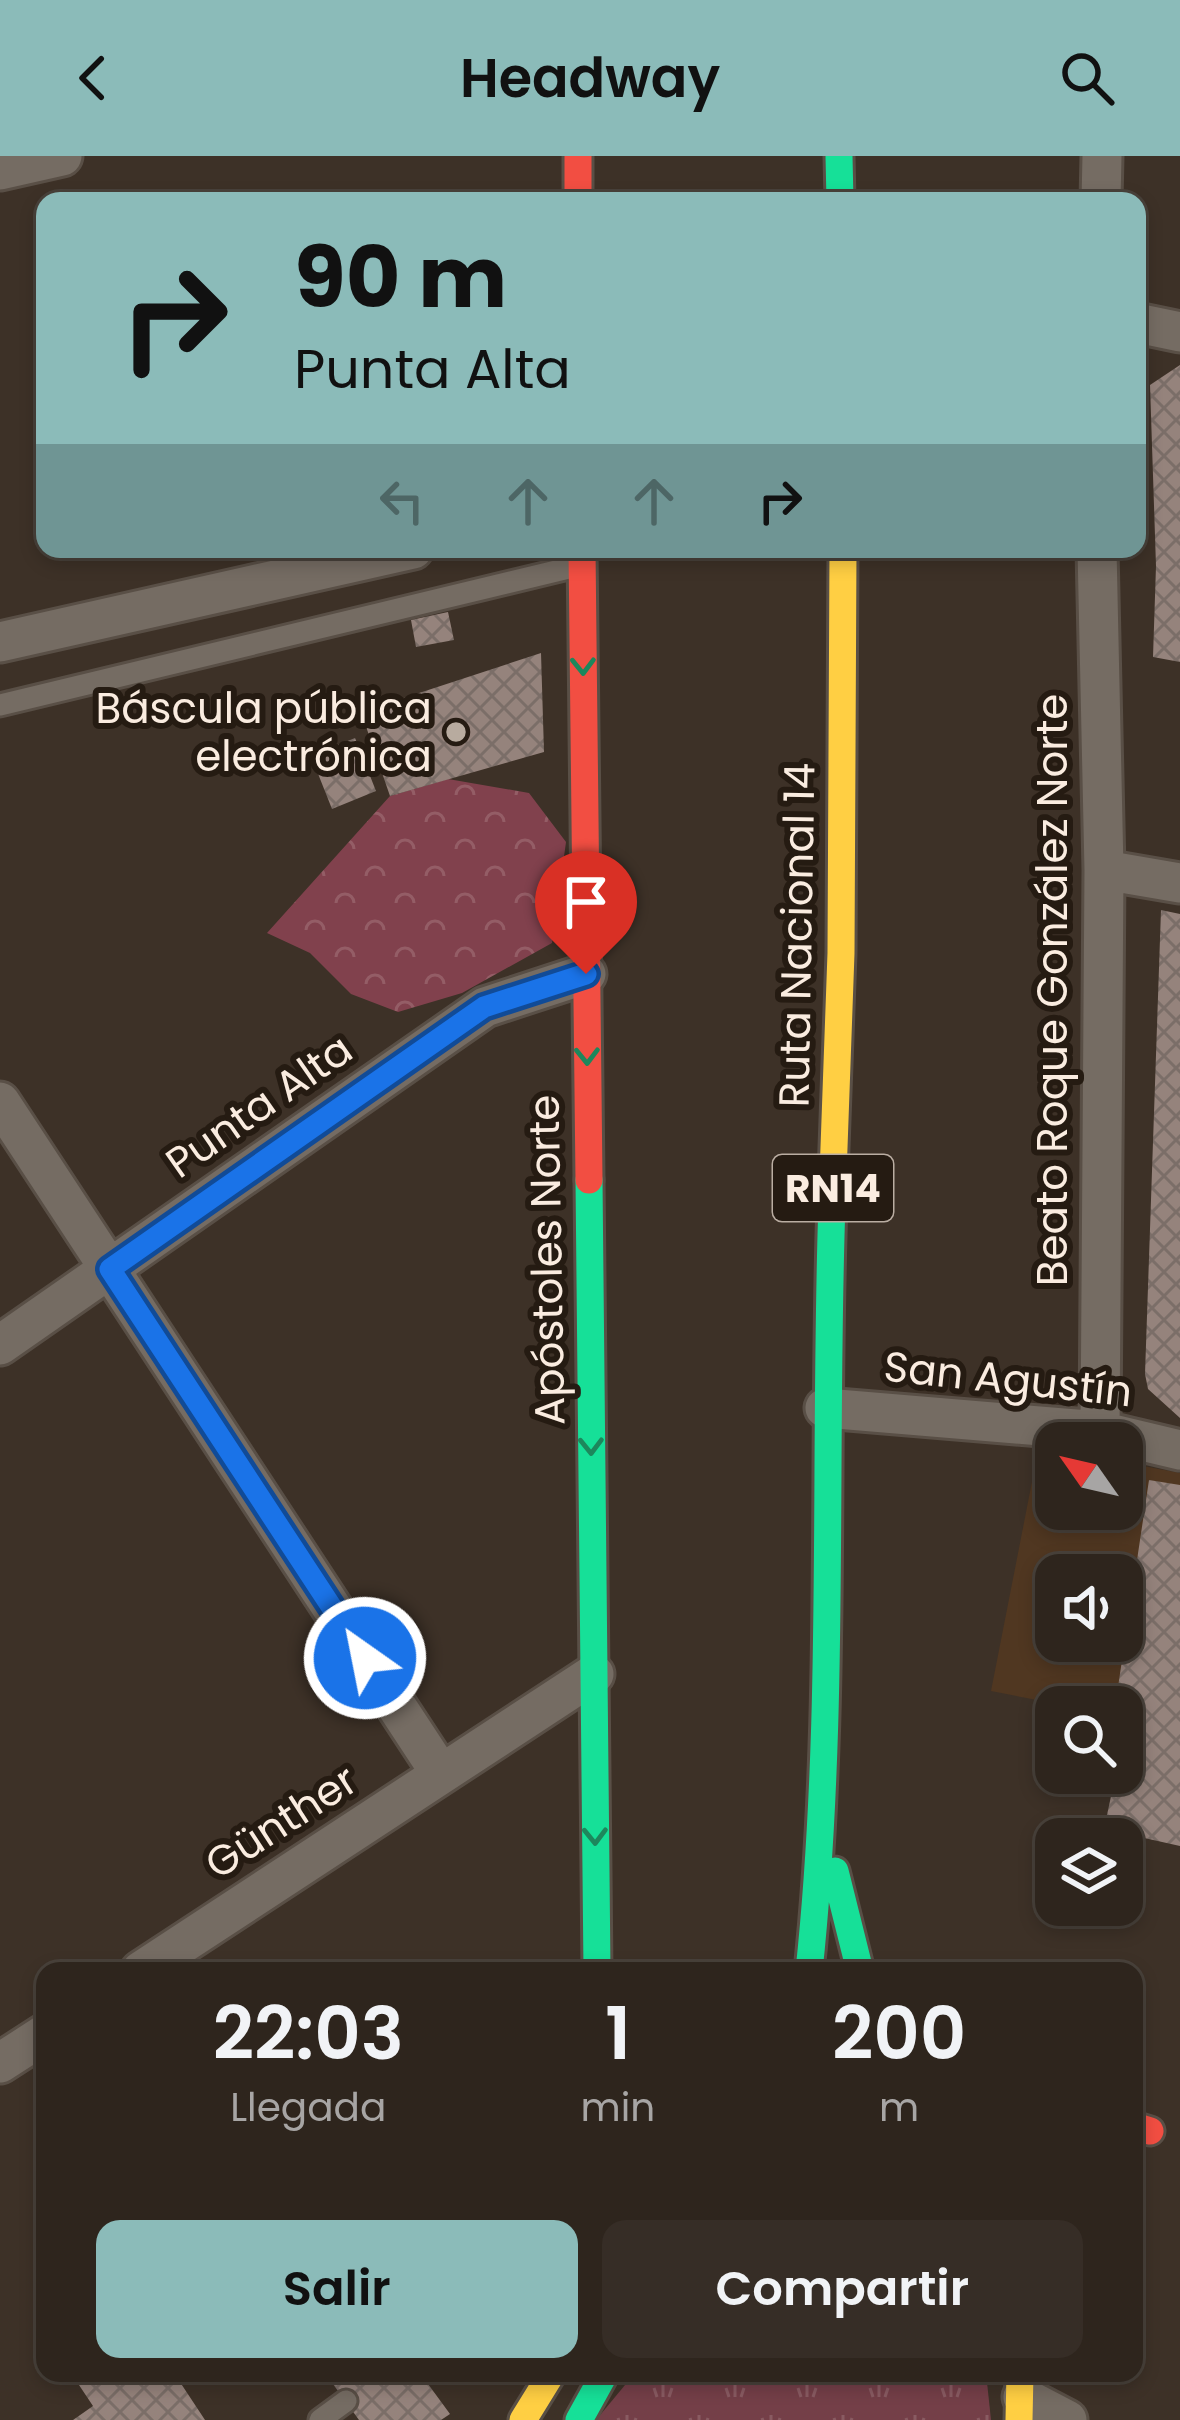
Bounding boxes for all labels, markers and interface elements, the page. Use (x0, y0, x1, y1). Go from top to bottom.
text: Headway (460, 40, 720, 116)
icon: back (60, 45, 126, 111)
icon: search (1054, 45, 1120, 111)
text: 90 m (294, 219, 507, 336)
icon: right (96, 240, 252, 396)
text: Punta Alta (294, 331, 571, 407)
icon: left (369, 468, 435, 534)
icon: ahead (495, 468, 561, 534)
icon: ahead (621, 468, 687, 534)
icon: right (747, 468, 813, 534)
one-way arrow (570, 658, 596, 676)
place label: Báscula pública electrónica (95, 679, 432, 786)
street label: Beato Roque González Norte (1023, 694, 1082, 1286)
marker: Báscula pública electrónica (443, 719, 469, 745)
street label: Ruta Nacional 14 (764, 762, 830, 1108)
pin (535, 851, 637, 974)
icon: arrive (553, 869, 619, 935)
street label: Punta Alta (154, 1020, 364, 1192)
one-way arrow (574, 1048, 600, 1066)
street label: Apóstoles Norte (515, 1094, 579, 1426)
road number: RN14 (773, 1155, 893, 1221)
street label: San Agustín (881, 1337, 1135, 1421)
north arrow (1035, 1422, 1143, 1530)
map controls (1035, 1422, 1143, 1926)
one-way arrow (578, 1437, 604, 1456)
button: sound (1035, 1554, 1143, 1662)
position arrow (302, 1595, 428, 1721)
button: search (1035, 1686, 1143, 1794)
street label: Günther (194, 1751, 368, 1893)
button: layers (1035, 1818, 1143, 1926)
one-way arrow (582, 1828, 608, 1846)
text: 22:03 (213, 1983, 404, 2084)
text: 1 (605, 1983, 631, 2084)
text: 200 (832, 1983, 966, 2084)
text: Llegada (230, 2080, 386, 2135)
text: min (581, 2080, 655, 2135)
text: m (879, 2080, 919, 2135)
button: Salir (96, 2220, 578, 2358)
button: Compartir (602, 2220, 1083, 2358)

